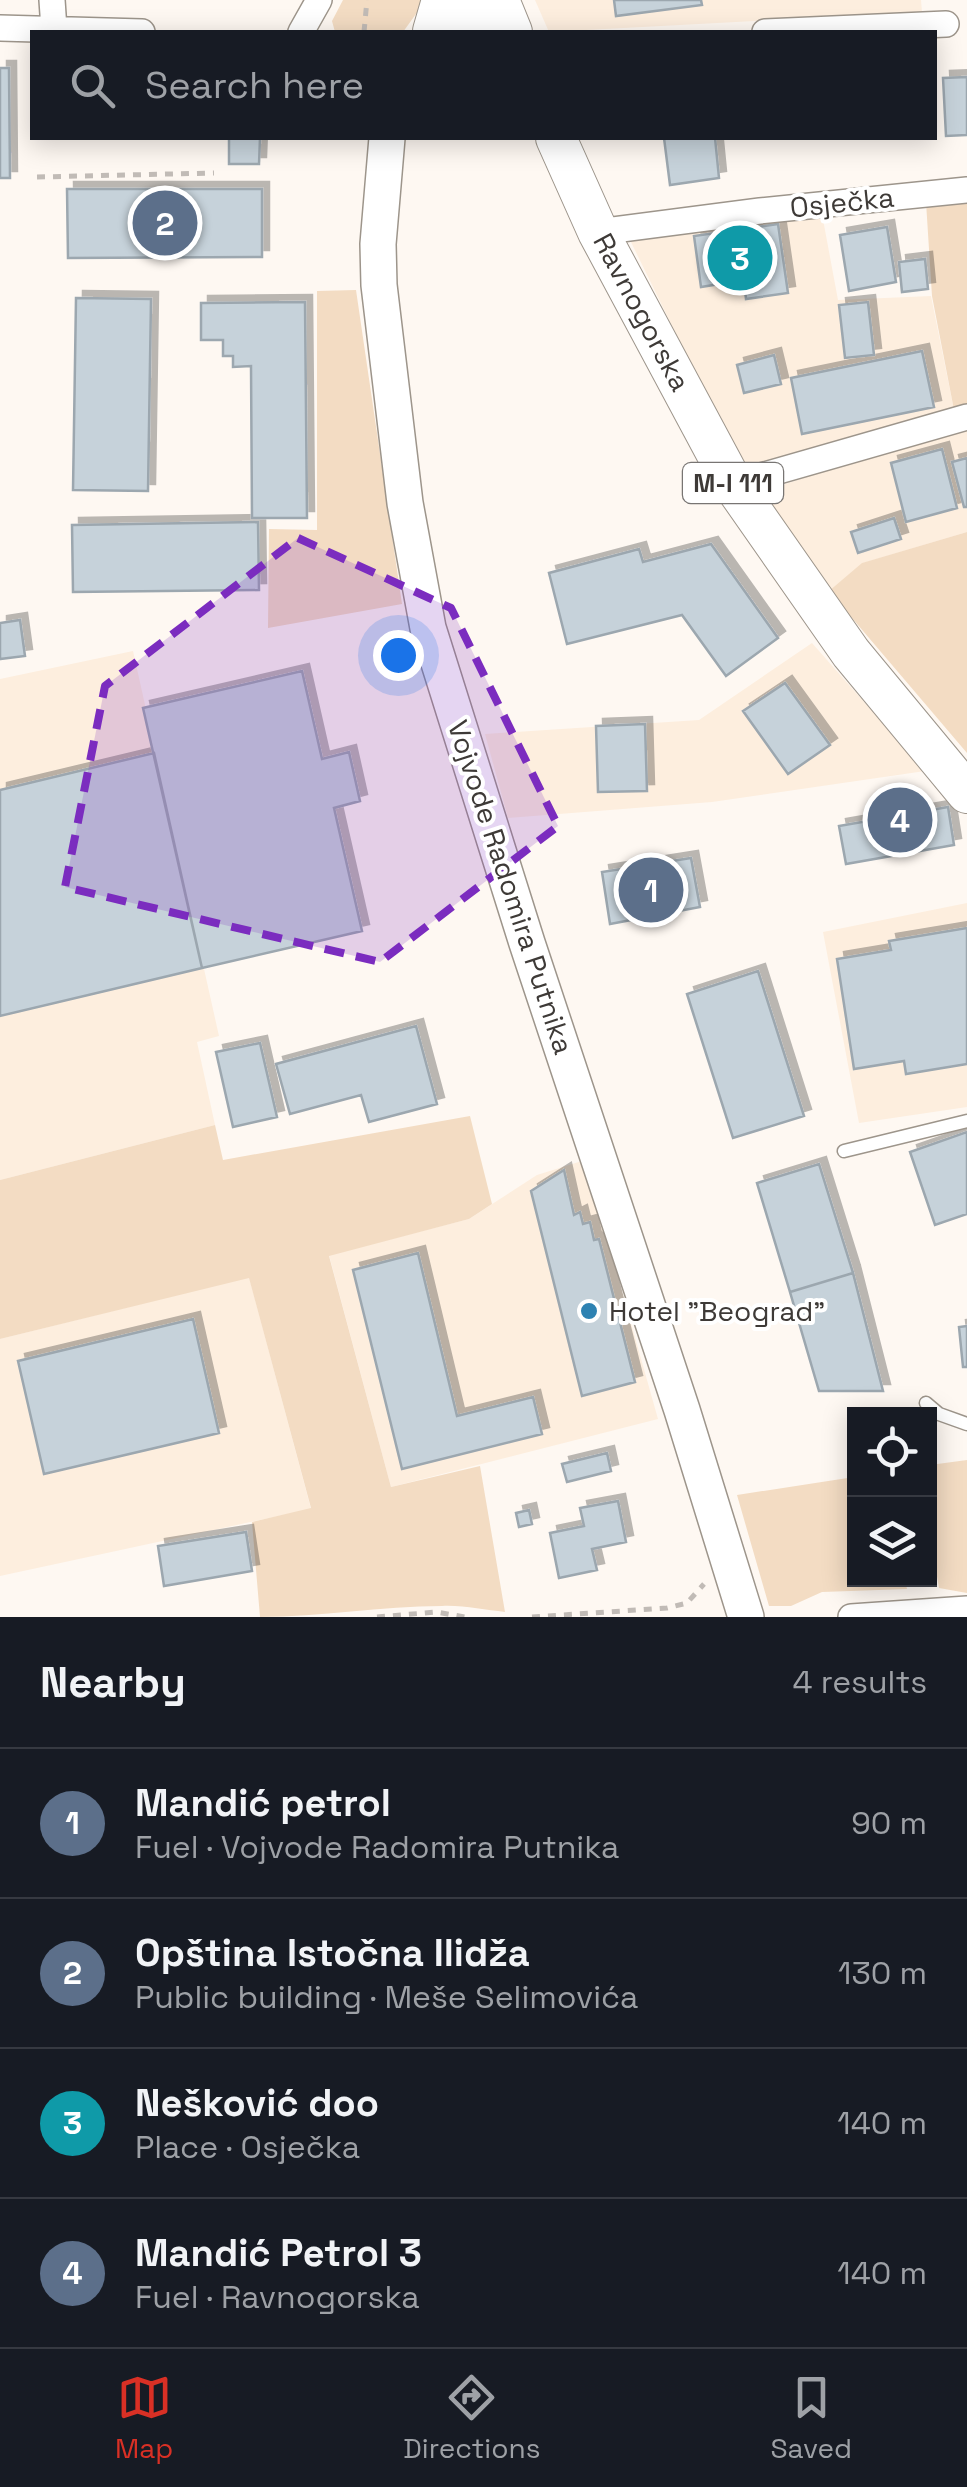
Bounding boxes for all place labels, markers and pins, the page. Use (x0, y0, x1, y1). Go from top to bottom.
pin: 2 (132, 186, 198, 260)
pin: 3 (708, 220, 772, 296)
pin: 4 (868, 782, 932, 858)
pin: 1 (618, 852, 684, 928)
place label: Hotel "Beograd" (609, 1293, 825, 1329)
marker: Hotel "Beograd" (578, 1300, 600, 1322)

